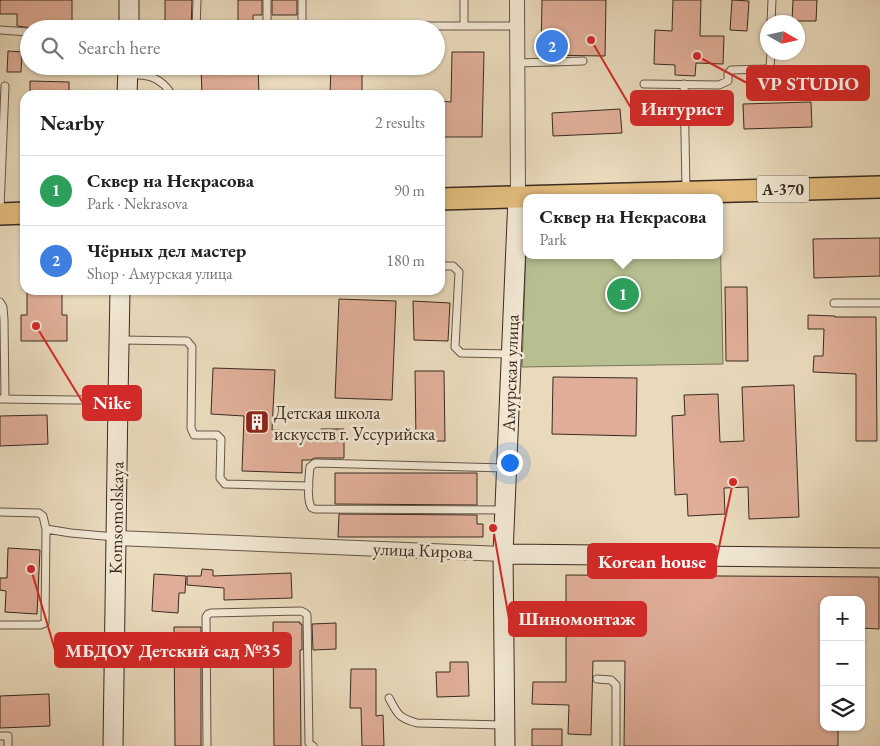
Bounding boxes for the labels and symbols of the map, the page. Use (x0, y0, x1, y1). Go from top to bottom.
north arrow (760, 15, 805, 60)
pin: 2 (536, 27, 568, 65)
callout: VP STUDIO (747, 66, 869, 100)
text: VP STUDIO (757, 71, 859, 96)
callout: Интурист (631, 91, 733, 125)
text: Интурист (641, 96, 724, 121)
road number: А-370 (757, 175, 809, 202)
pin: 1 (607, 275, 639, 313)
street label: Амурская улица (496, 313, 524, 433)
callout: Nike (83, 386, 141, 420)
text: Nike (93, 390, 131, 415)
place label: Детская школа искусств г. Уссурийска (274, 401, 436, 445)
building icon: Детская школа искусств г. Уссурийска (244, 409, 270, 435)
your location (497, 450, 523, 476)
street label: Komsomolskaya (104, 461, 128, 575)
street label: улица Кирова (373, 537, 474, 563)
callout: Korean house (588, 544, 716, 578)
text: Korean house (598, 549, 706, 574)
callout: Шиномонтаж (509, 602, 646, 636)
text: Шиномонтаж (518, 606, 636, 631)
callout: МБДОУ Детский сад №35 (55, 633, 291, 667)
text: МБДОУ Детский сад №35 (65, 638, 281, 663)

